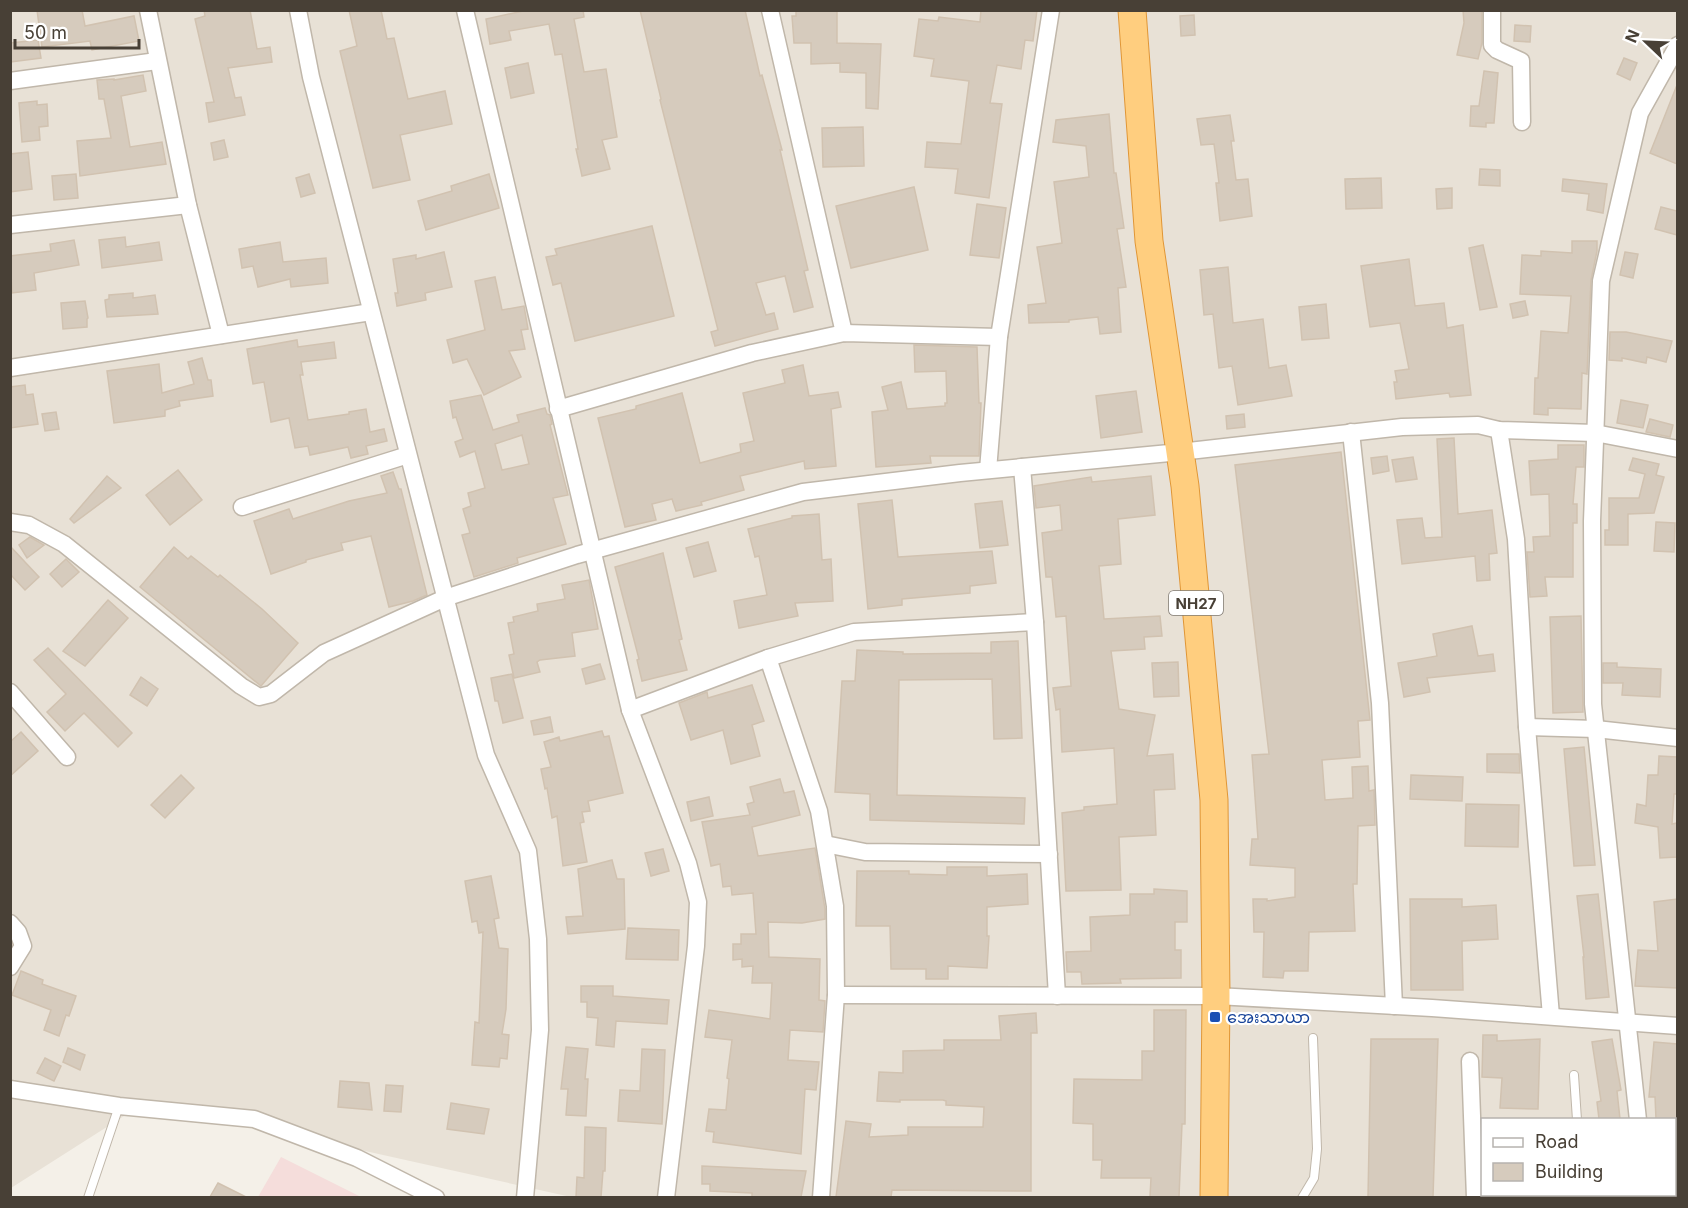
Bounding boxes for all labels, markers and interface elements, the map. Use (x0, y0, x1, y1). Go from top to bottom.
scale bar (15, 12, 140, 50)
north arrow (1616, 12, 1676, 72)
text: 50 m (24, 22, 67, 43)
text: N (1621, 27, 1644, 46)
road number: NH27 (1169, 591, 1223, 615)
place label: အေးသာယာ (1227, 1007, 1310, 1027)
marker: အေးသာယာ (1208, 1010, 1222, 1024)
legend (1481, 1118, 1676, 1196)
text: Road (1535, 1131, 1578, 1152)
text: Building (1535, 1161, 1603, 1182)

